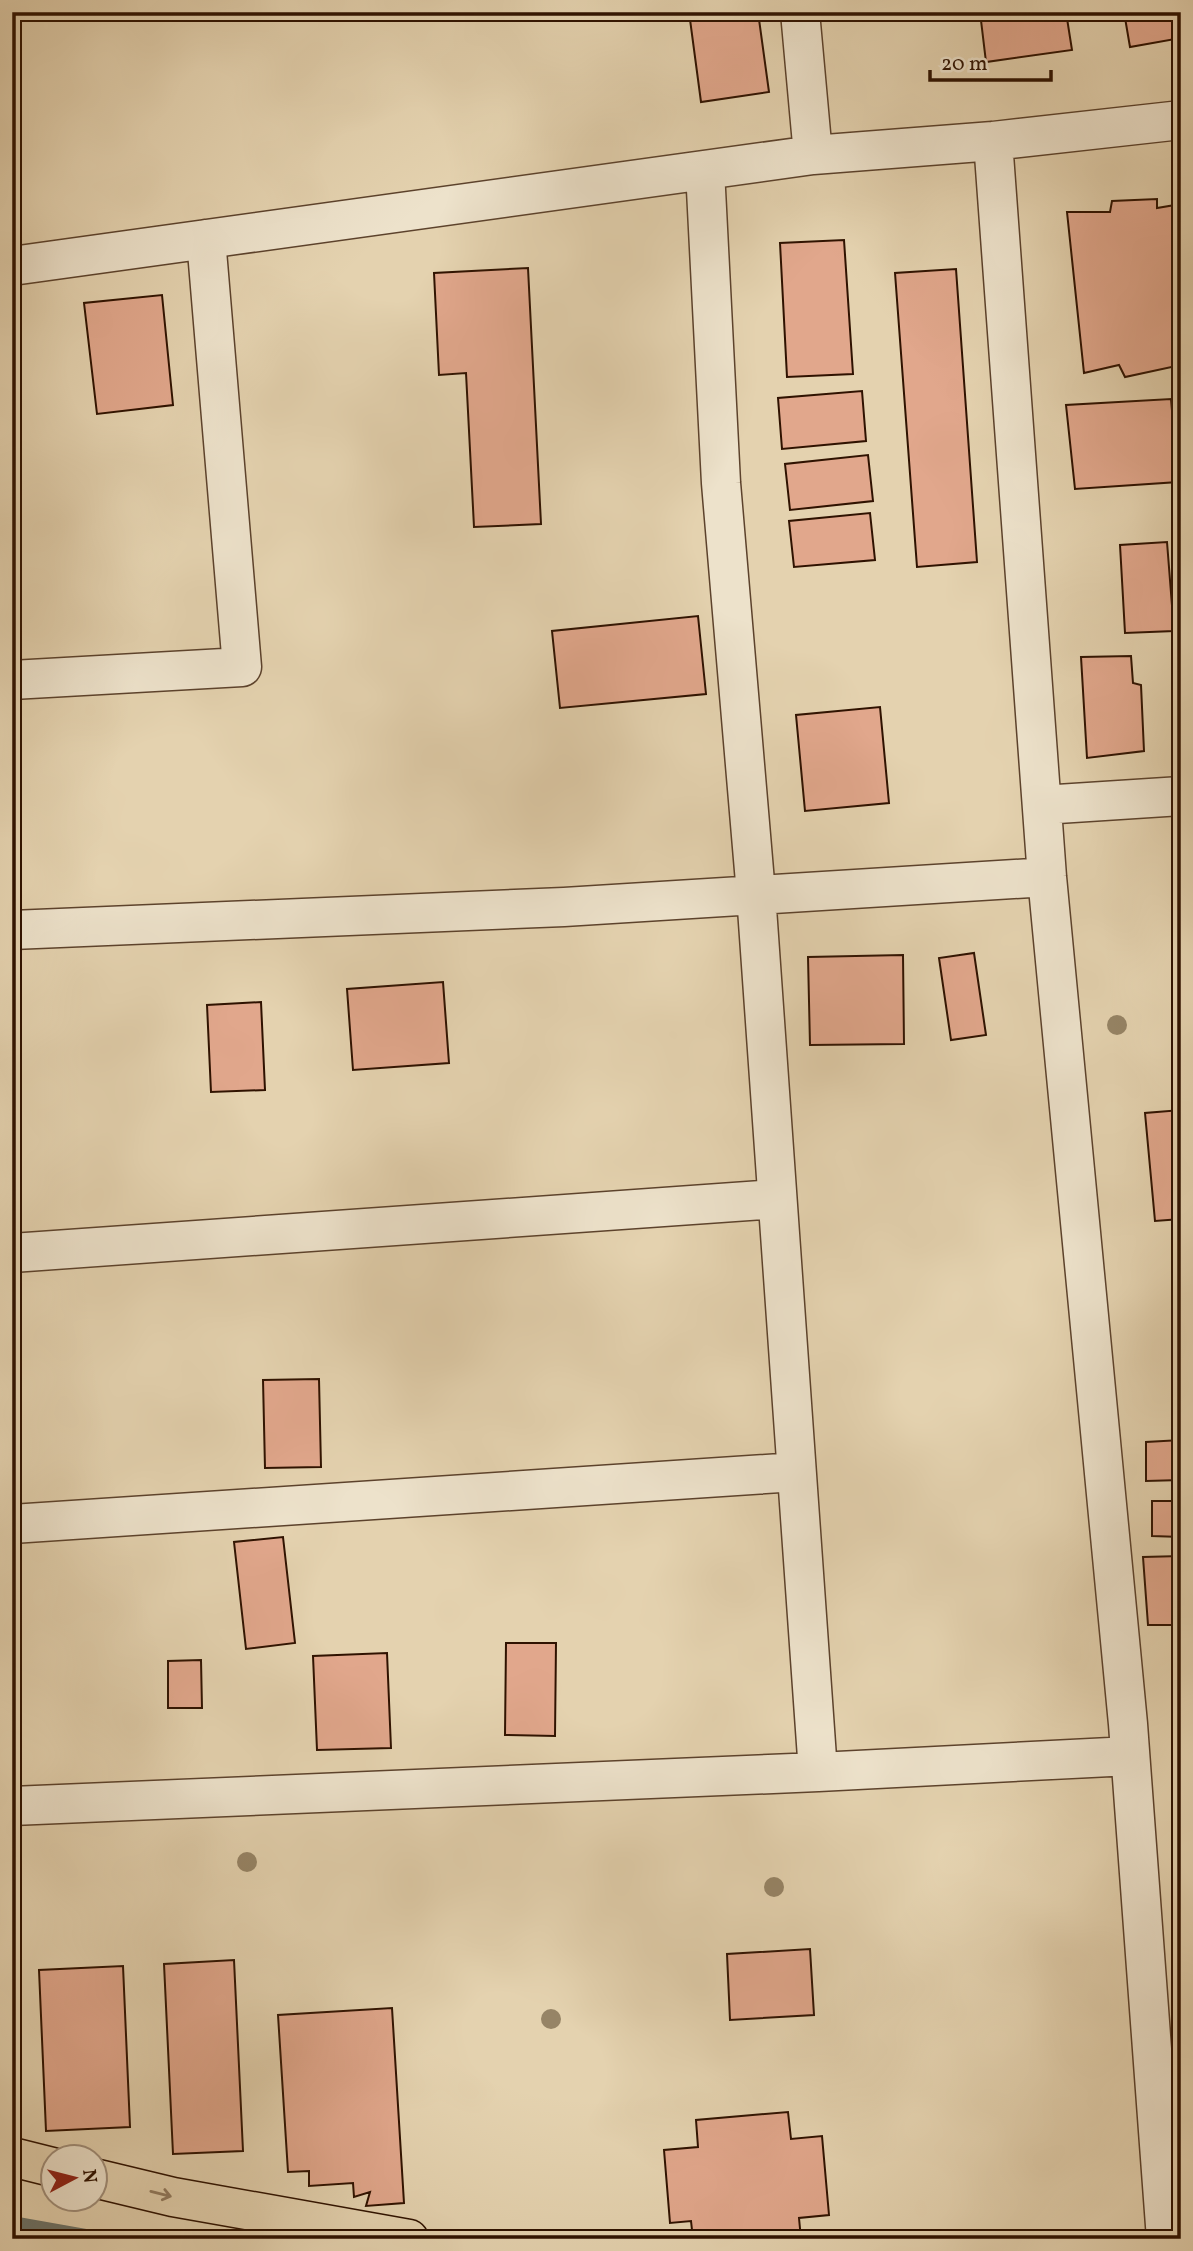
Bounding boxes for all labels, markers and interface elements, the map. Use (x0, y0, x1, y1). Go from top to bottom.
scale bar (930, 38, 1051, 82)
text: 20 m (941, 50, 987, 79)
north arrow (38, 2142, 108, 2212)
text: N (75, 2168, 103, 2185)
one-way arrow (149, 2188, 172, 2201)

